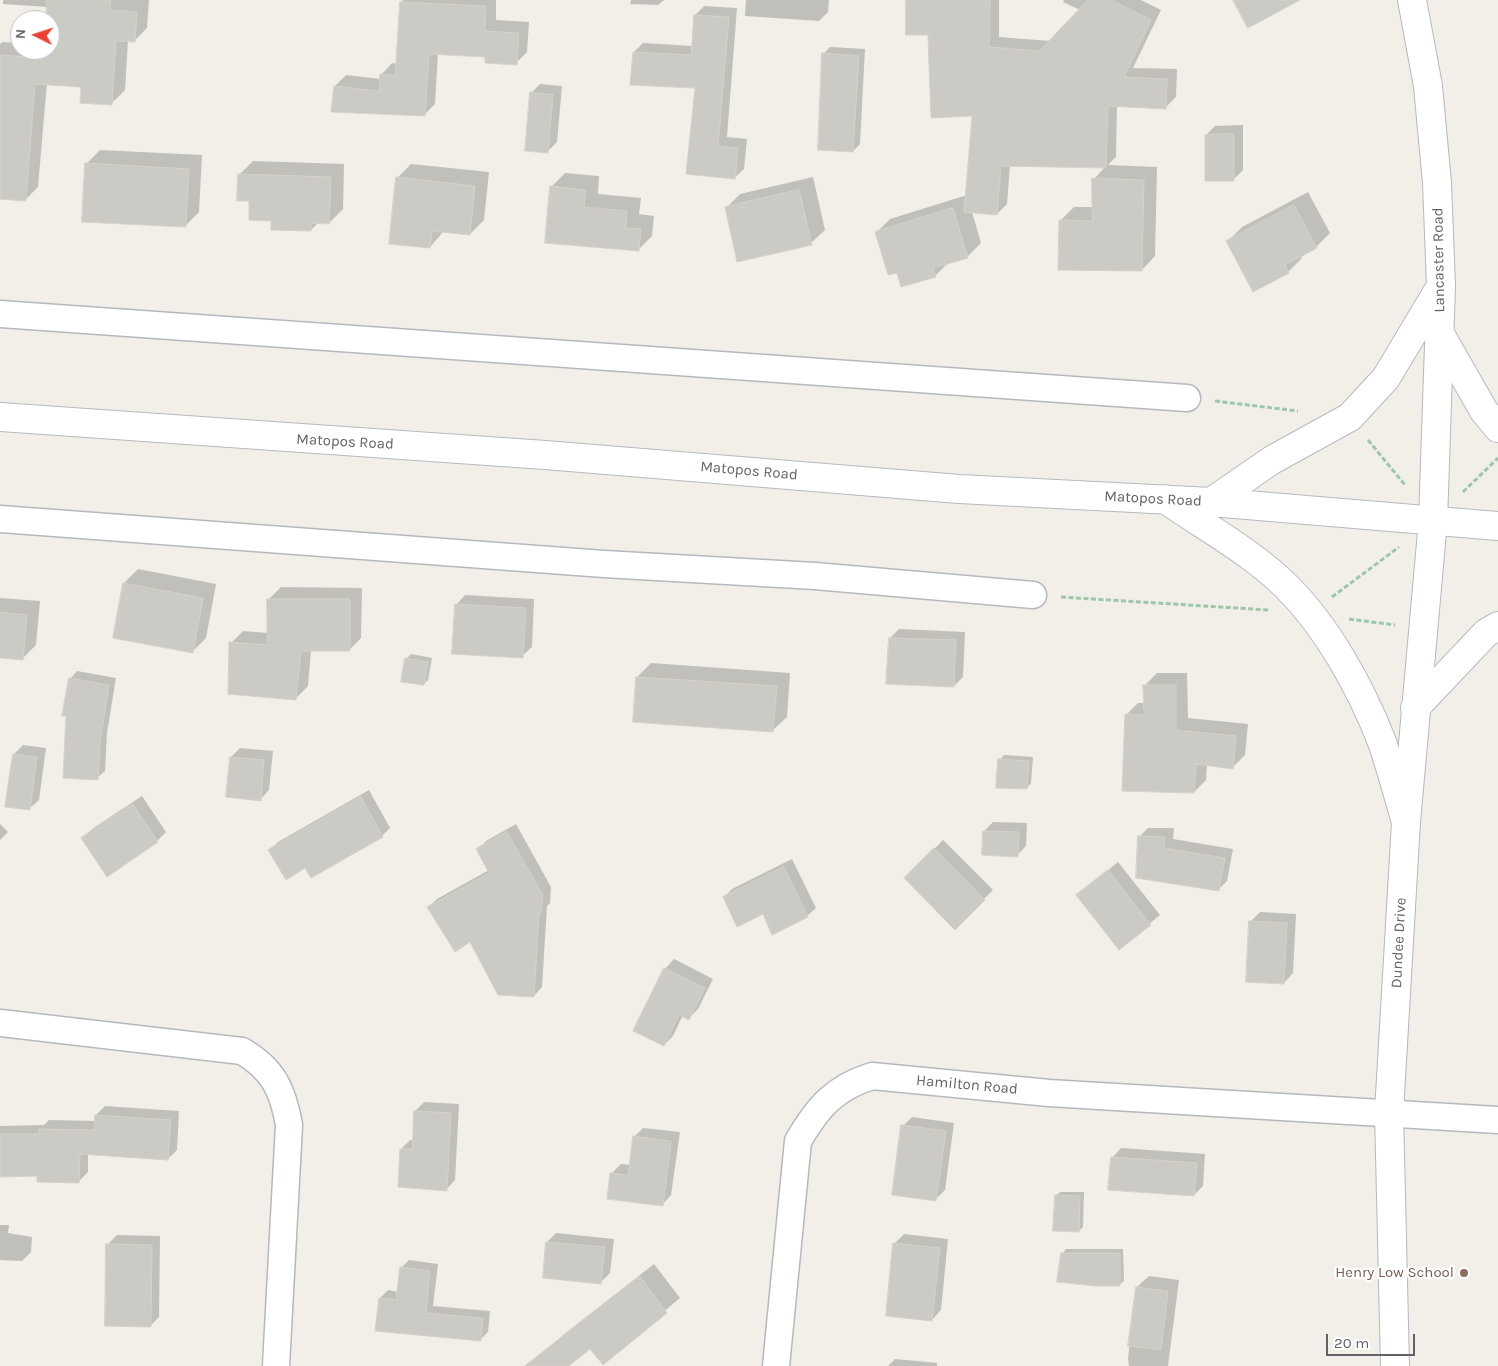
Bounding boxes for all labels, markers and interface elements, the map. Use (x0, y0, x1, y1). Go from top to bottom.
north arrow (10, 10, 60, 60)
text: N (12, 28, 29, 40)
street label: Lancaster Road (1429, 207, 1449, 313)
street label: Matopos Road (296, 430, 394, 454)
street label: Matopos Road (700, 458, 798, 484)
street label: Matopos Road (1104, 487, 1202, 511)
street label: Dundee Drive (1388, 897, 1410, 989)
street label: Hamilton Road (915, 1072, 1019, 1098)
place label: Henry Low School (1335, 1264, 1454, 1282)
marker: Henry Low School (1458, 1267, 1470, 1279)
scale bar (1328, 1324, 1417, 1356)
text: 20 m (1334, 1334, 1369, 1352)

